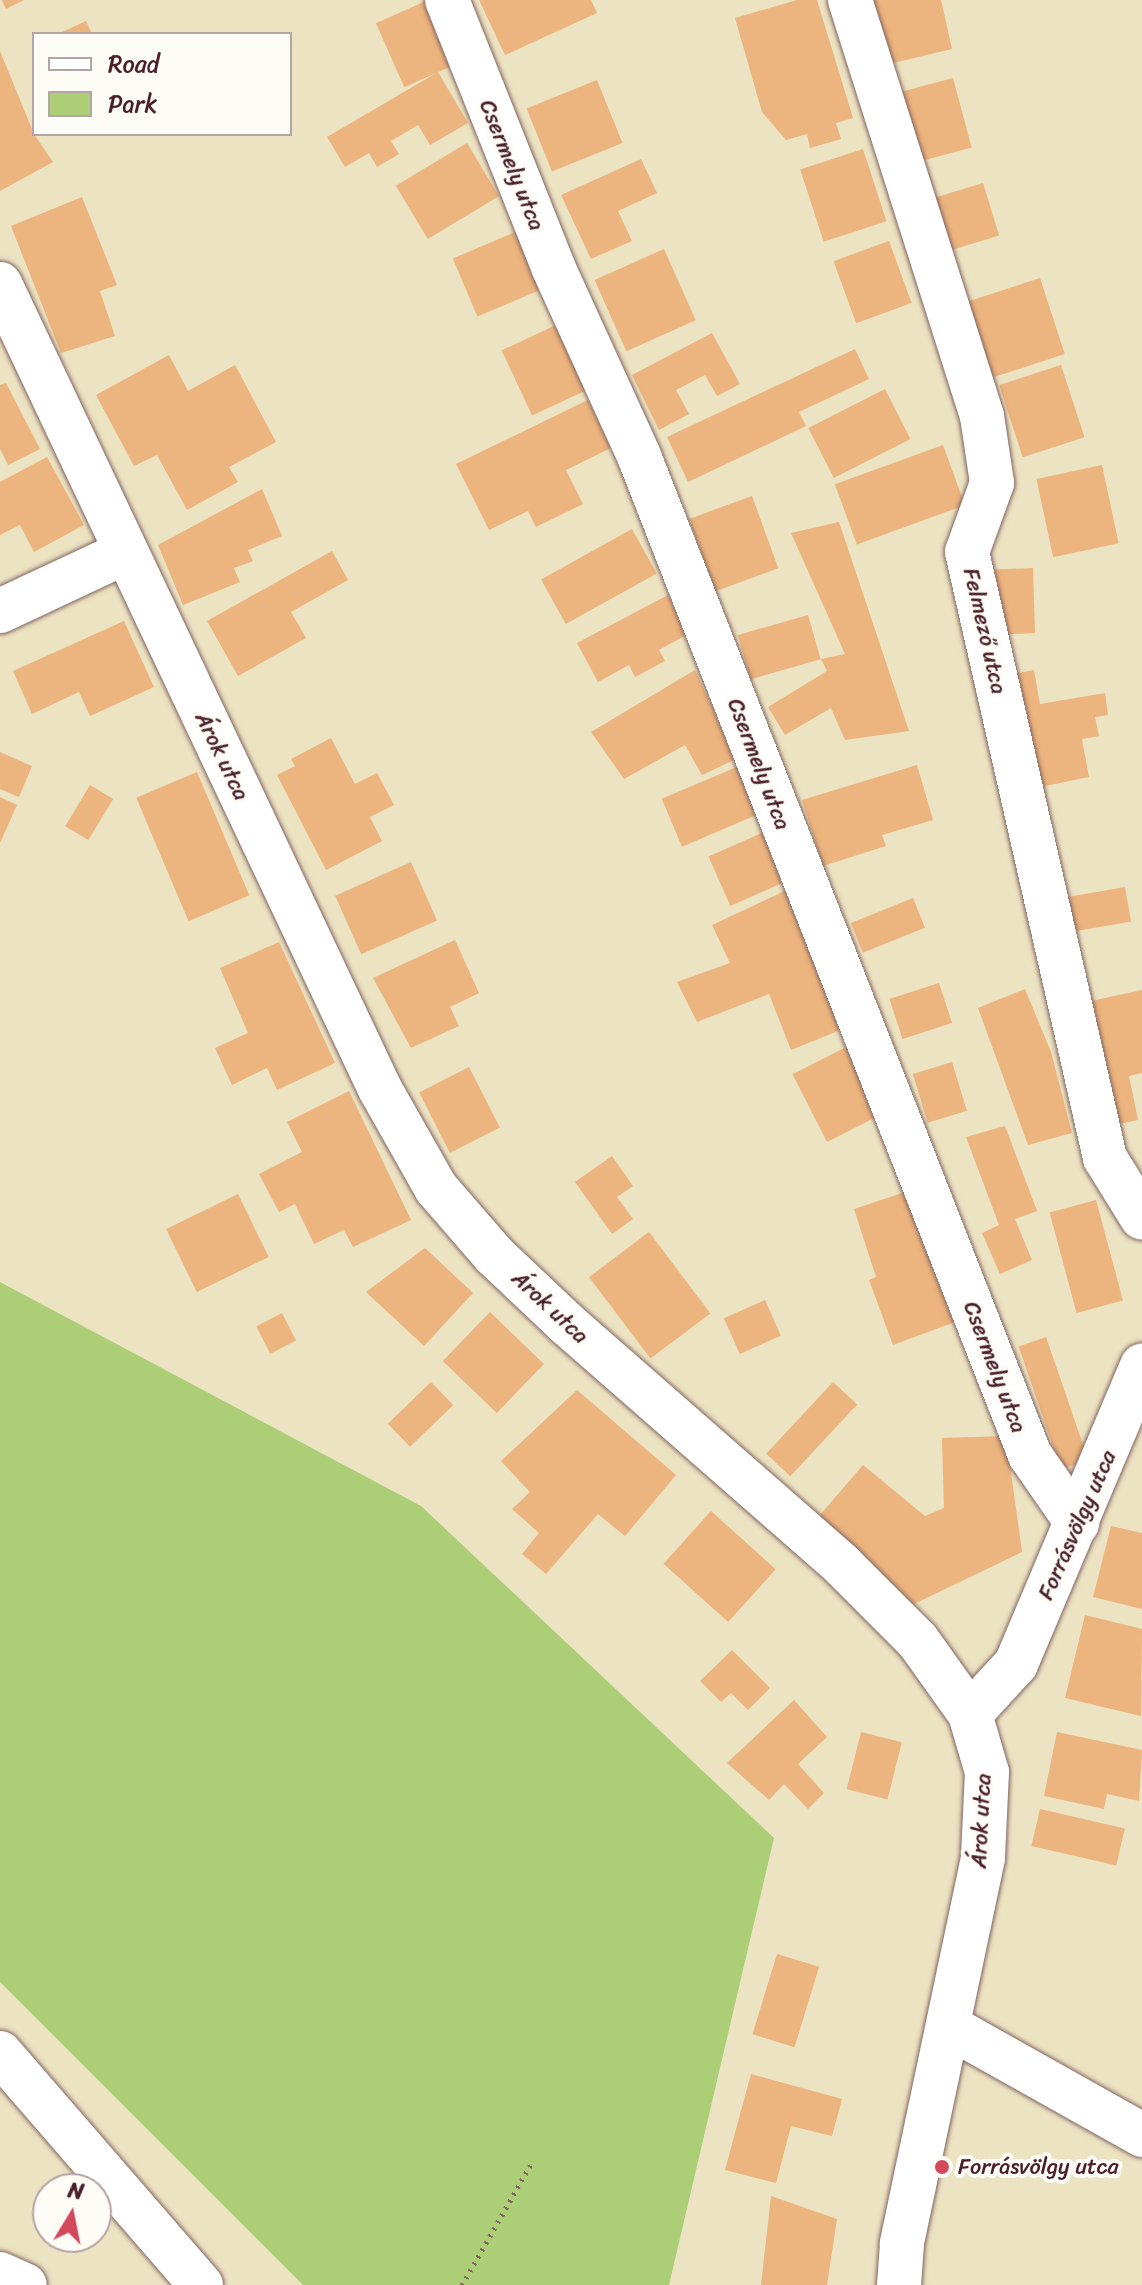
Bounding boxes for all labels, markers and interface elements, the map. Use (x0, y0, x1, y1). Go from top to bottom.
legend (32, 32, 292, 136)
text: Road (108, 43, 159, 85)
text: Park (108, 83, 157, 125)
street label: Csermely utca (474, 96, 550, 234)
street label: Felmező utca (958, 565, 1012, 697)
street label: Csermely utca (722, 694, 796, 834)
street label: Árok utca (189, 707, 255, 805)
street label: Árok utca (506, 1265, 594, 1349)
street label: Csermely utca (958, 1297, 1032, 1437)
street label: Forrásvölgy utca (1032, 1446, 1122, 1604)
street label: Árok utca (965, 1773, 997, 1869)
place label: Forrásvölgy utca (958, 2154, 1119, 2180)
marker: Forrásvölgy utca (933, 2158, 951, 2176)
text: N (65, 2170, 87, 2211)
north arrow (32, 2173, 112, 2253)

